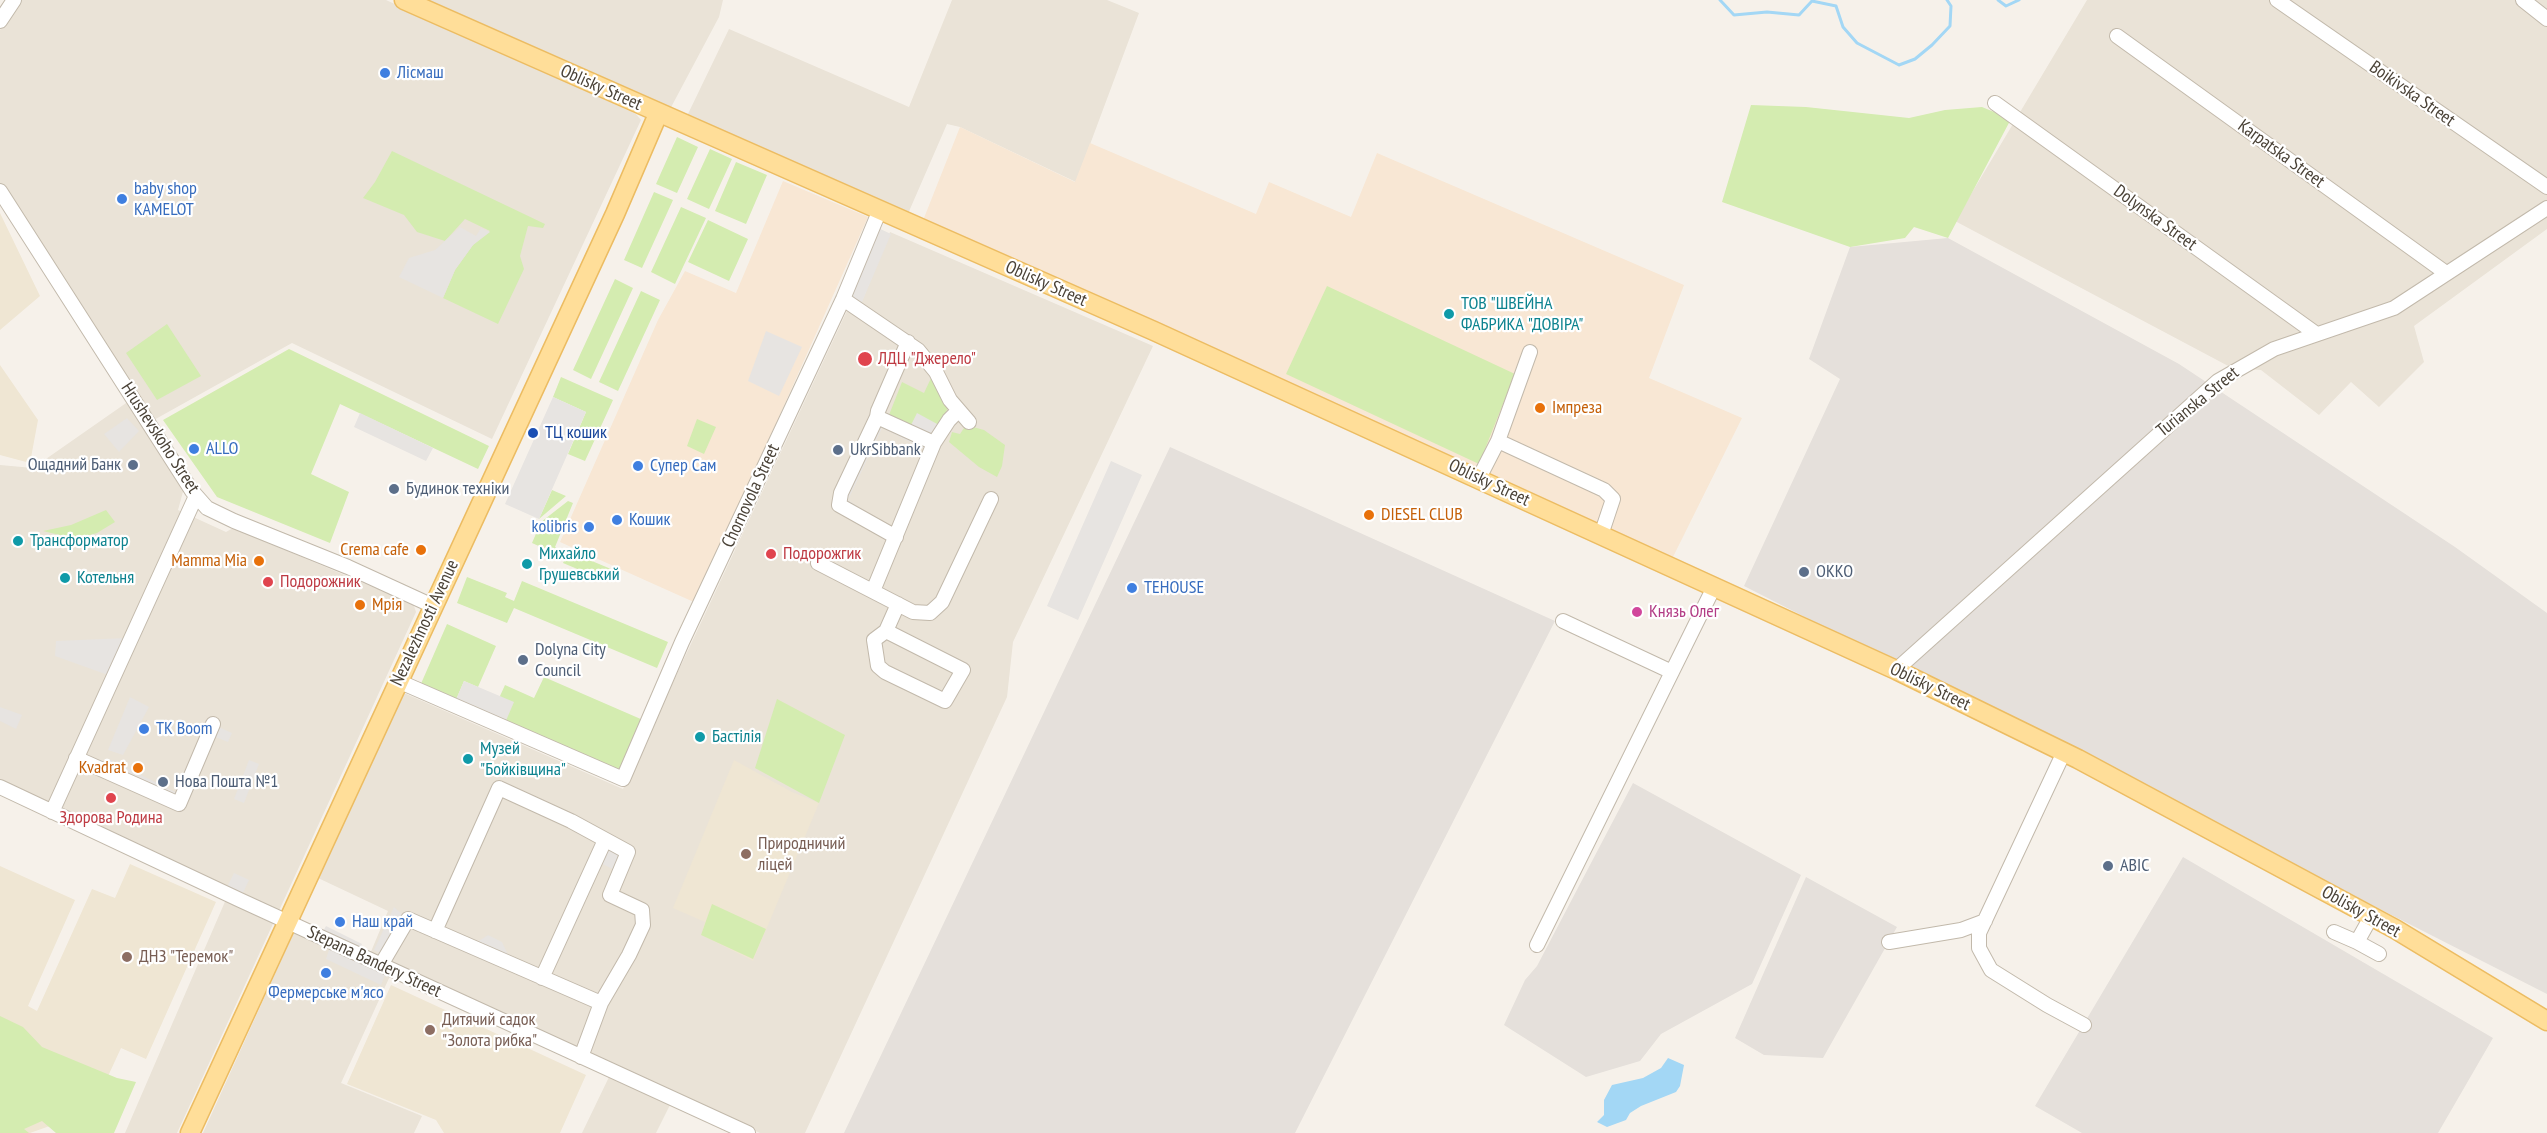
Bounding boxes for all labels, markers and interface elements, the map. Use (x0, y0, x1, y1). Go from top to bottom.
street label: Boikivska Street (2365, 57, 2459, 131)
street label: Oblisky Street (557, 61, 645, 115)
place label: Лісмаш (397, 62, 444, 84)
marker: Лісмаш (378, 66, 392, 80)
street label: Karpatska Street (2233, 115, 2329, 193)
place label: baby shop KAMELOT (134, 178, 197, 220)
street label: Dolynska Street (2109, 181, 2201, 255)
marker: baby shop KAMELOT (115, 192, 129, 206)
street label: Oblisky Street (1002, 257, 1090, 311)
place label: ТОВ "ШВЕЙНА ФАБРИКА "ДОВІРА" (1461, 293, 1583, 336)
marker: ТОВ "ШВЕЙНА ФАБРИКА "ДОВІРА" (1442, 307, 1456, 321)
place label: ЛДЦ "Джерело" (878, 348, 976, 370)
marker: ЛДЦ "Джерело" (856, 350, 874, 368)
street label: Turianska Street (2152, 362, 2244, 442)
street label: Hrushevskoho Street (116, 378, 204, 498)
place label: Імпреза (1552, 397, 1602, 419)
marker: Імпреза (1533, 401, 1547, 415)
place label: ТЦ кошик (545, 422, 607, 444)
marker: ТЦ кошик (526, 426, 540, 440)
place label: ALLO (206, 438, 238, 460)
place label: UkrSibbank (850, 439, 921, 461)
street label: Chornovola Street (718, 441, 784, 551)
marker: ALLO (187, 442, 201, 456)
marker: UkrSibbank (831, 443, 845, 457)
place label: Ощадний Банк (28, 454, 121, 476)
place label: Супер Сам (650, 455, 717, 477)
street label: Oblisky Street (1445, 455, 1533, 511)
marker: Ощадний Банк (126, 458, 140, 472)
marker: Супер Сам (631, 459, 645, 473)
place label: Будинок техніки (406, 478, 509, 500)
marker: Будинок техніки (387, 482, 401, 496)
place label: DIESEL CLUB (1381, 504, 1463, 526)
marker: DIESEL CLUB (1362, 508, 1376, 522)
place label: Кошик (629, 509, 670, 531)
marker: Кошик (610, 513, 624, 527)
place label: kolibris (532, 516, 577, 538)
marker: kolibris (582, 520, 596, 534)
place label: Трансформатор (30, 530, 129, 552)
marker: Трансформатор (11, 534, 25, 548)
place label: Crema cafe (340, 539, 409, 561)
marker: Crema cafe (414, 543, 428, 557)
place label: Михайло Грушевський (539, 543, 620, 586)
place label: Подорожгик (783, 543, 861, 565)
marker: Подорожгик (764, 547, 778, 561)
place label: Mamma Mia (171, 550, 247, 572)
marker: Mamma Mia (252, 554, 266, 568)
street label: Nezalezhnosti Avenue (386, 557, 464, 689)
marker: Михайло Грушевський (520, 557, 534, 571)
place label: OKKO (1816, 561, 1853, 583)
marker: OKKO (1797, 565, 1811, 579)
place label: Котельня (77, 567, 134, 589)
marker: Котельня (58, 571, 72, 585)
place label: Подорожник (280, 571, 361, 593)
marker: Подорожник (261, 575, 275, 589)
place label: TEHOUSE (1144, 577, 1204, 599)
marker: TEHOUSE (1125, 581, 1139, 595)
place label: Мрія (372, 594, 402, 616)
marker: Мрія (353, 598, 367, 612)
place label: Князь Олег (1649, 601, 1719, 623)
marker: Князь Олег (1630, 605, 1644, 619)
place label: Dolyna City Council (535, 639, 606, 682)
marker: Dolyna City Council (516, 653, 530, 667)
street label: Oblisky Street (1886, 658, 1974, 716)
place label: TK Boom (156, 718, 212, 740)
marker: TK Boom (137, 722, 151, 736)
place label: Бастілія (712, 726, 761, 748)
marker: Бастілія (693, 730, 707, 744)
place label: Музей "Бойківщина" (480, 738, 566, 780)
marker: Музей "Бойківщина" (461, 752, 475, 766)
place label: Kvadrat (79, 757, 126, 779)
marker: Kvadrat (131, 761, 145, 775)
place label: Нова Пошта №1 (175, 771, 278, 793)
marker: Нова Пошта №1 (156, 775, 170, 789)
marker: Здорова Родина (104, 791, 118, 805)
place label: Здорова Родина (59, 807, 163, 829)
place label: Природничий ліцей (758, 833, 845, 876)
marker: Природничий ліцей (739, 847, 753, 861)
place label: АВІС (2120, 855, 2149, 877)
marker: АВІС (2101, 859, 2115, 873)
street label: Oblisky Street (2318, 882, 2404, 942)
place label: Наш край (352, 911, 413, 933)
marker: Наш край (333, 915, 347, 929)
street label: Stepana Bandery Street (304, 921, 444, 1003)
place label: ДНЗ "Теремок" (139, 946, 233, 968)
marker: ДНЗ "Теремок" (120, 950, 134, 964)
marker: Фермерське м'ясо (319, 966, 333, 980)
place label: Фермерське м'ясо (268, 982, 384, 1004)
place label: Дитячий садок "Золота рибка" (442, 1009, 537, 1052)
marker: Дитячий садок "Золота рибка" (423, 1023, 437, 1037)

